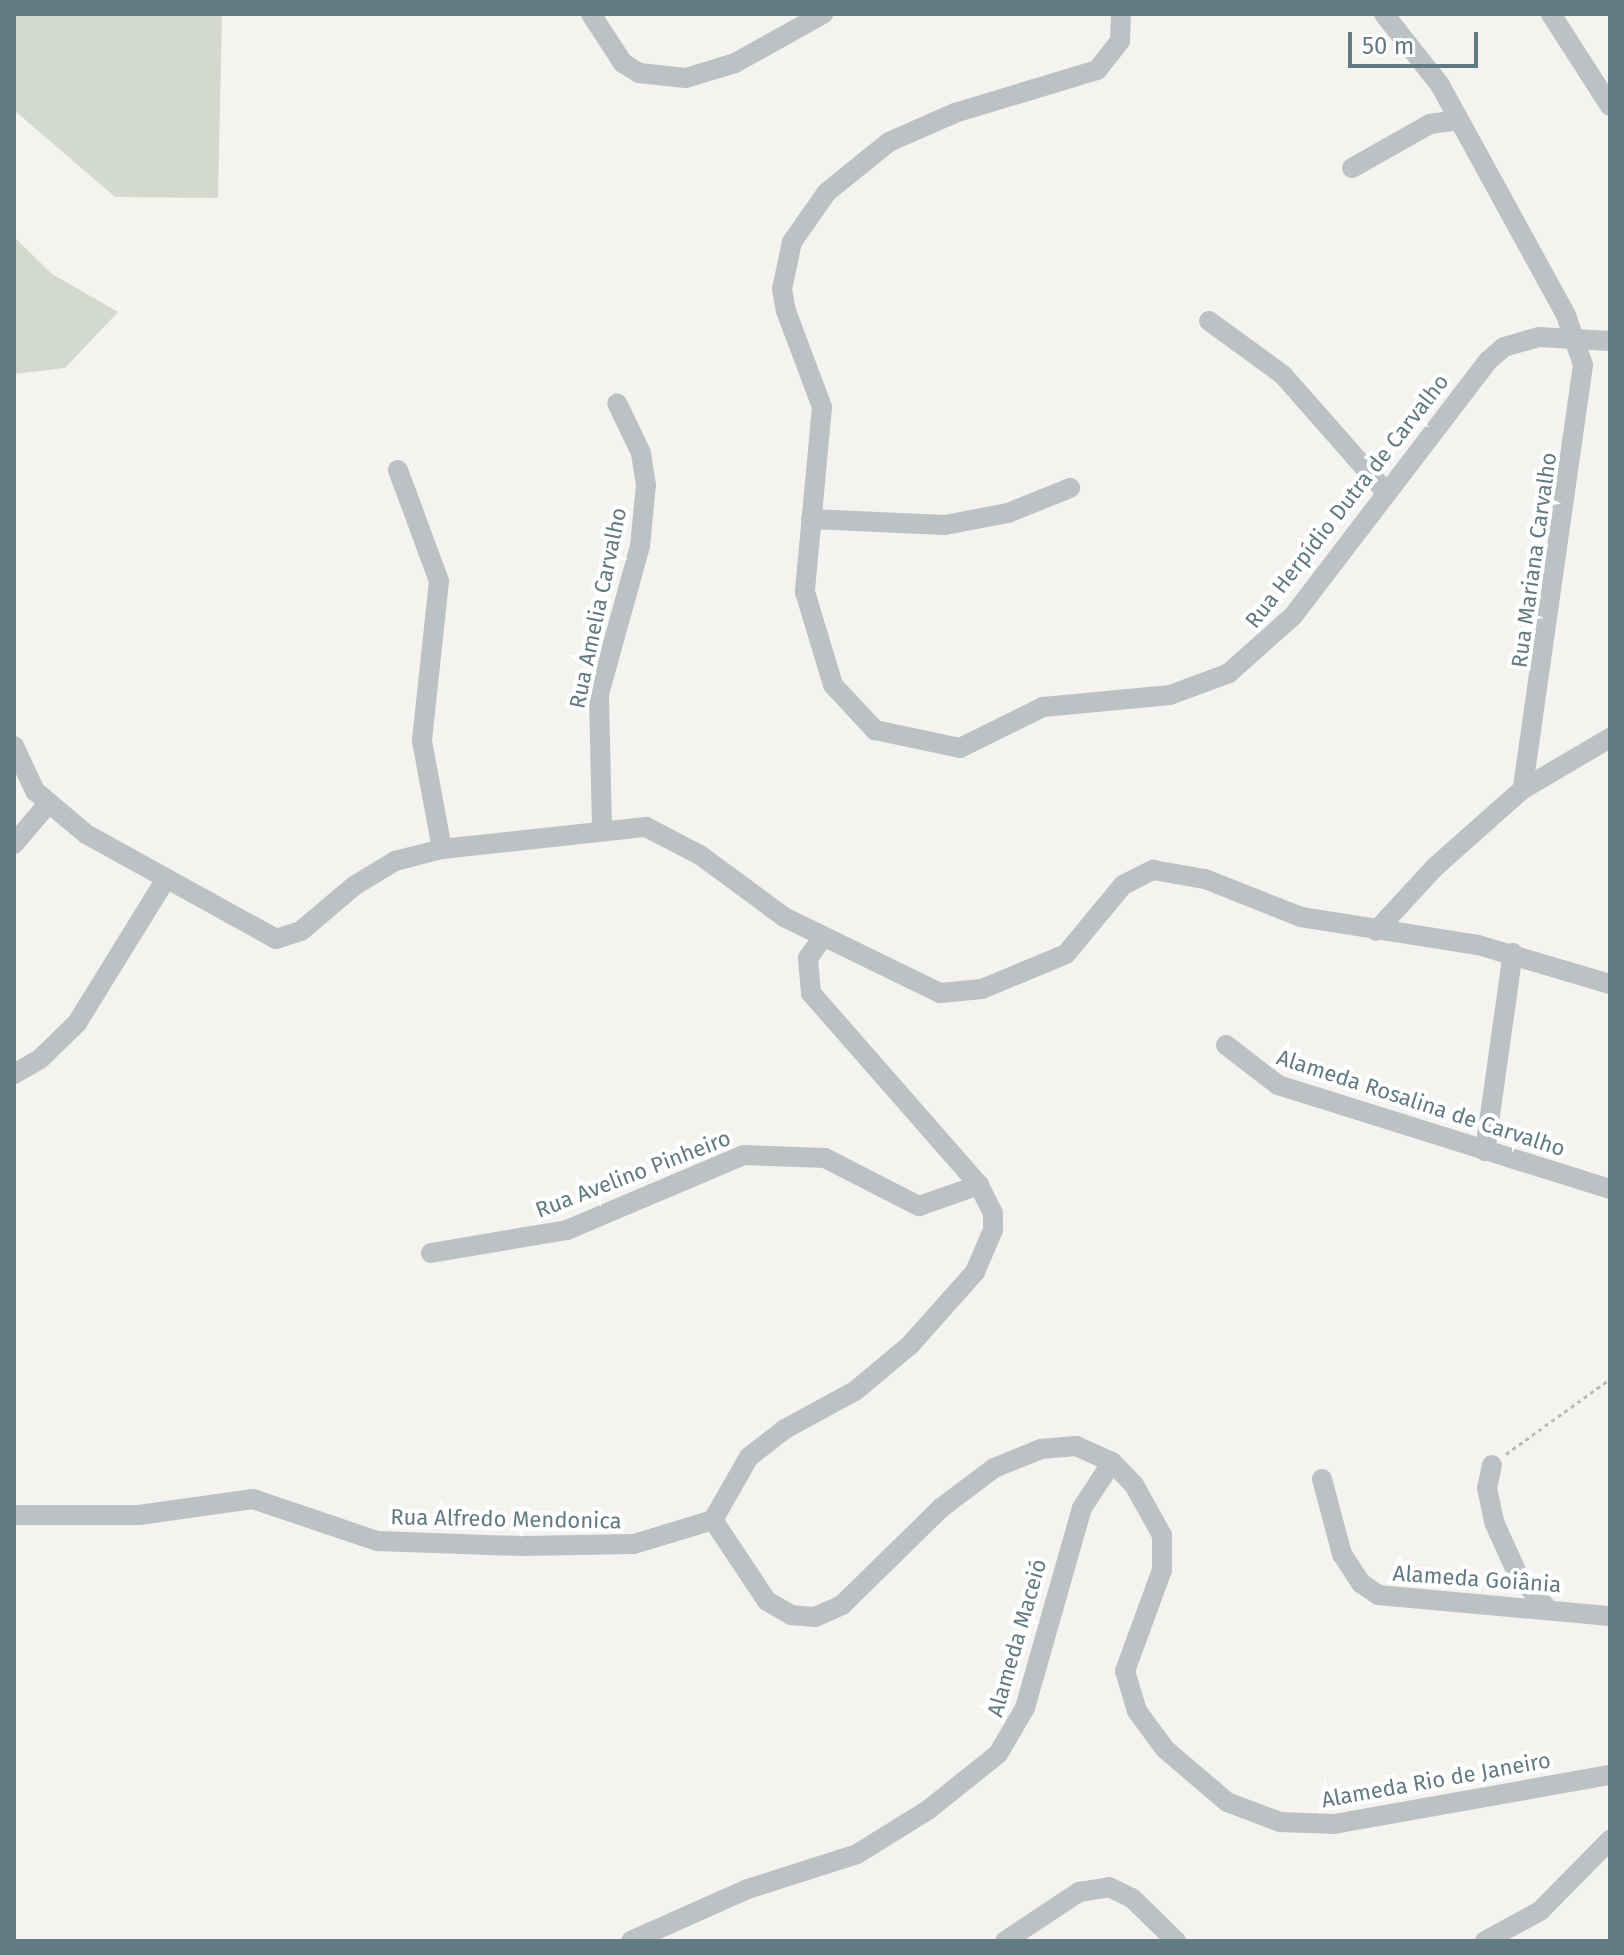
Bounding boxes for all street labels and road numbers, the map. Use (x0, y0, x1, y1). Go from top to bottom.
street label: Rua Herpídio Dutra de Carvalho (1240, 369, 1454, 633)
street label: Rua Mariana Carvalho (1506, 451, 1562, 669)
street label: Rua Amelia Carvalho (564, 505, 632, 711)
street label: Alameda Rosalina de Carvalho (1273, 1044, 1569, 1162)
street label: Rua Avelino Pinheiro (532, 1125, 734, 1223)
street label: Rua Alfredo Mendonica (390, 1504, 622, 1534)
street label: Alameda Maceió (982, 1556, 1052, 1720)
street label: Alameda Goiânia (1392, 1560, 1562, 1598)
street label: Alameda Rio de Janeiro (1319, 1747, 1553, 1813)

